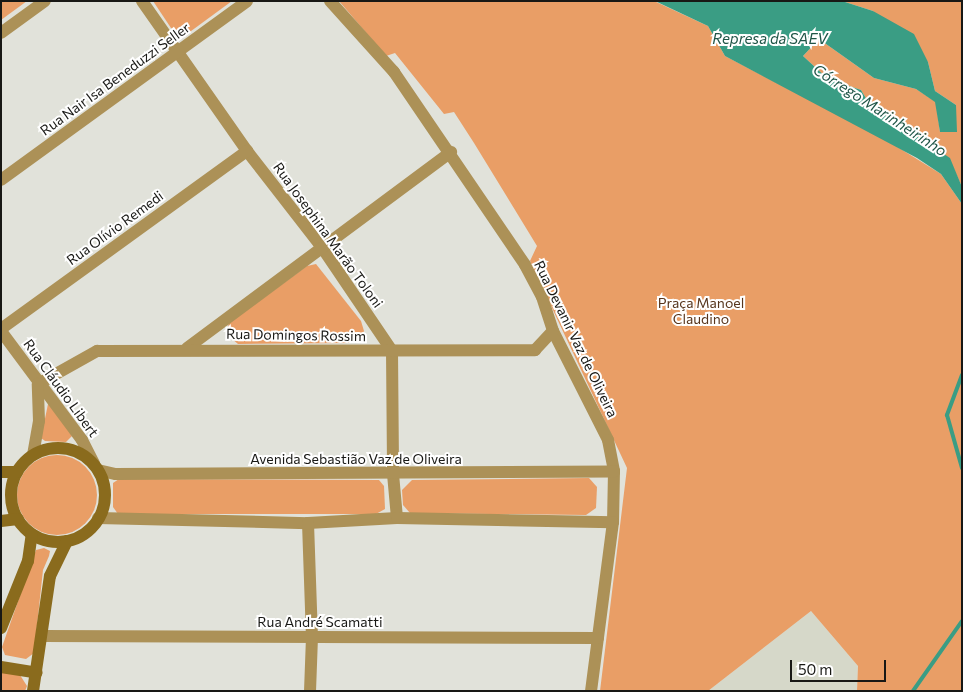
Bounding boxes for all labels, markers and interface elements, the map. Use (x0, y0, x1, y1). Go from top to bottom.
street label: Rua Nair Isa Beneduzzi Seller (37, 19, 193, 139)
water label: Represa da SAEV (712, 30, 828, 48)
water label: Córrego Marinheirinho (810, 60, 950, 160)
street label: Rua Josephina Marão Toloni (270, 159, 386, 311)
street label: Rua Olívio Remedi (63, 187, 167, 269)
street label: Rua Devanir Vaz de Oliveira (531, 258, 621, 420)
park label: Praça Manoel Claudino (658, 295, 744, 328)
street label: Rua Domingos Rossim (226, 325, 366, 345)
street label: Rua Cláudio Libert (20, 336, 102, 440)
street label: Avenida Sebastião Vaz de Oliveira (250, 451, 462, 467)
street label: Rua André Scamatti (257, 614, 383, 630)
scale bar (793, 650, 889, 682)
text: 50 m (798, 660, 832, 678)

